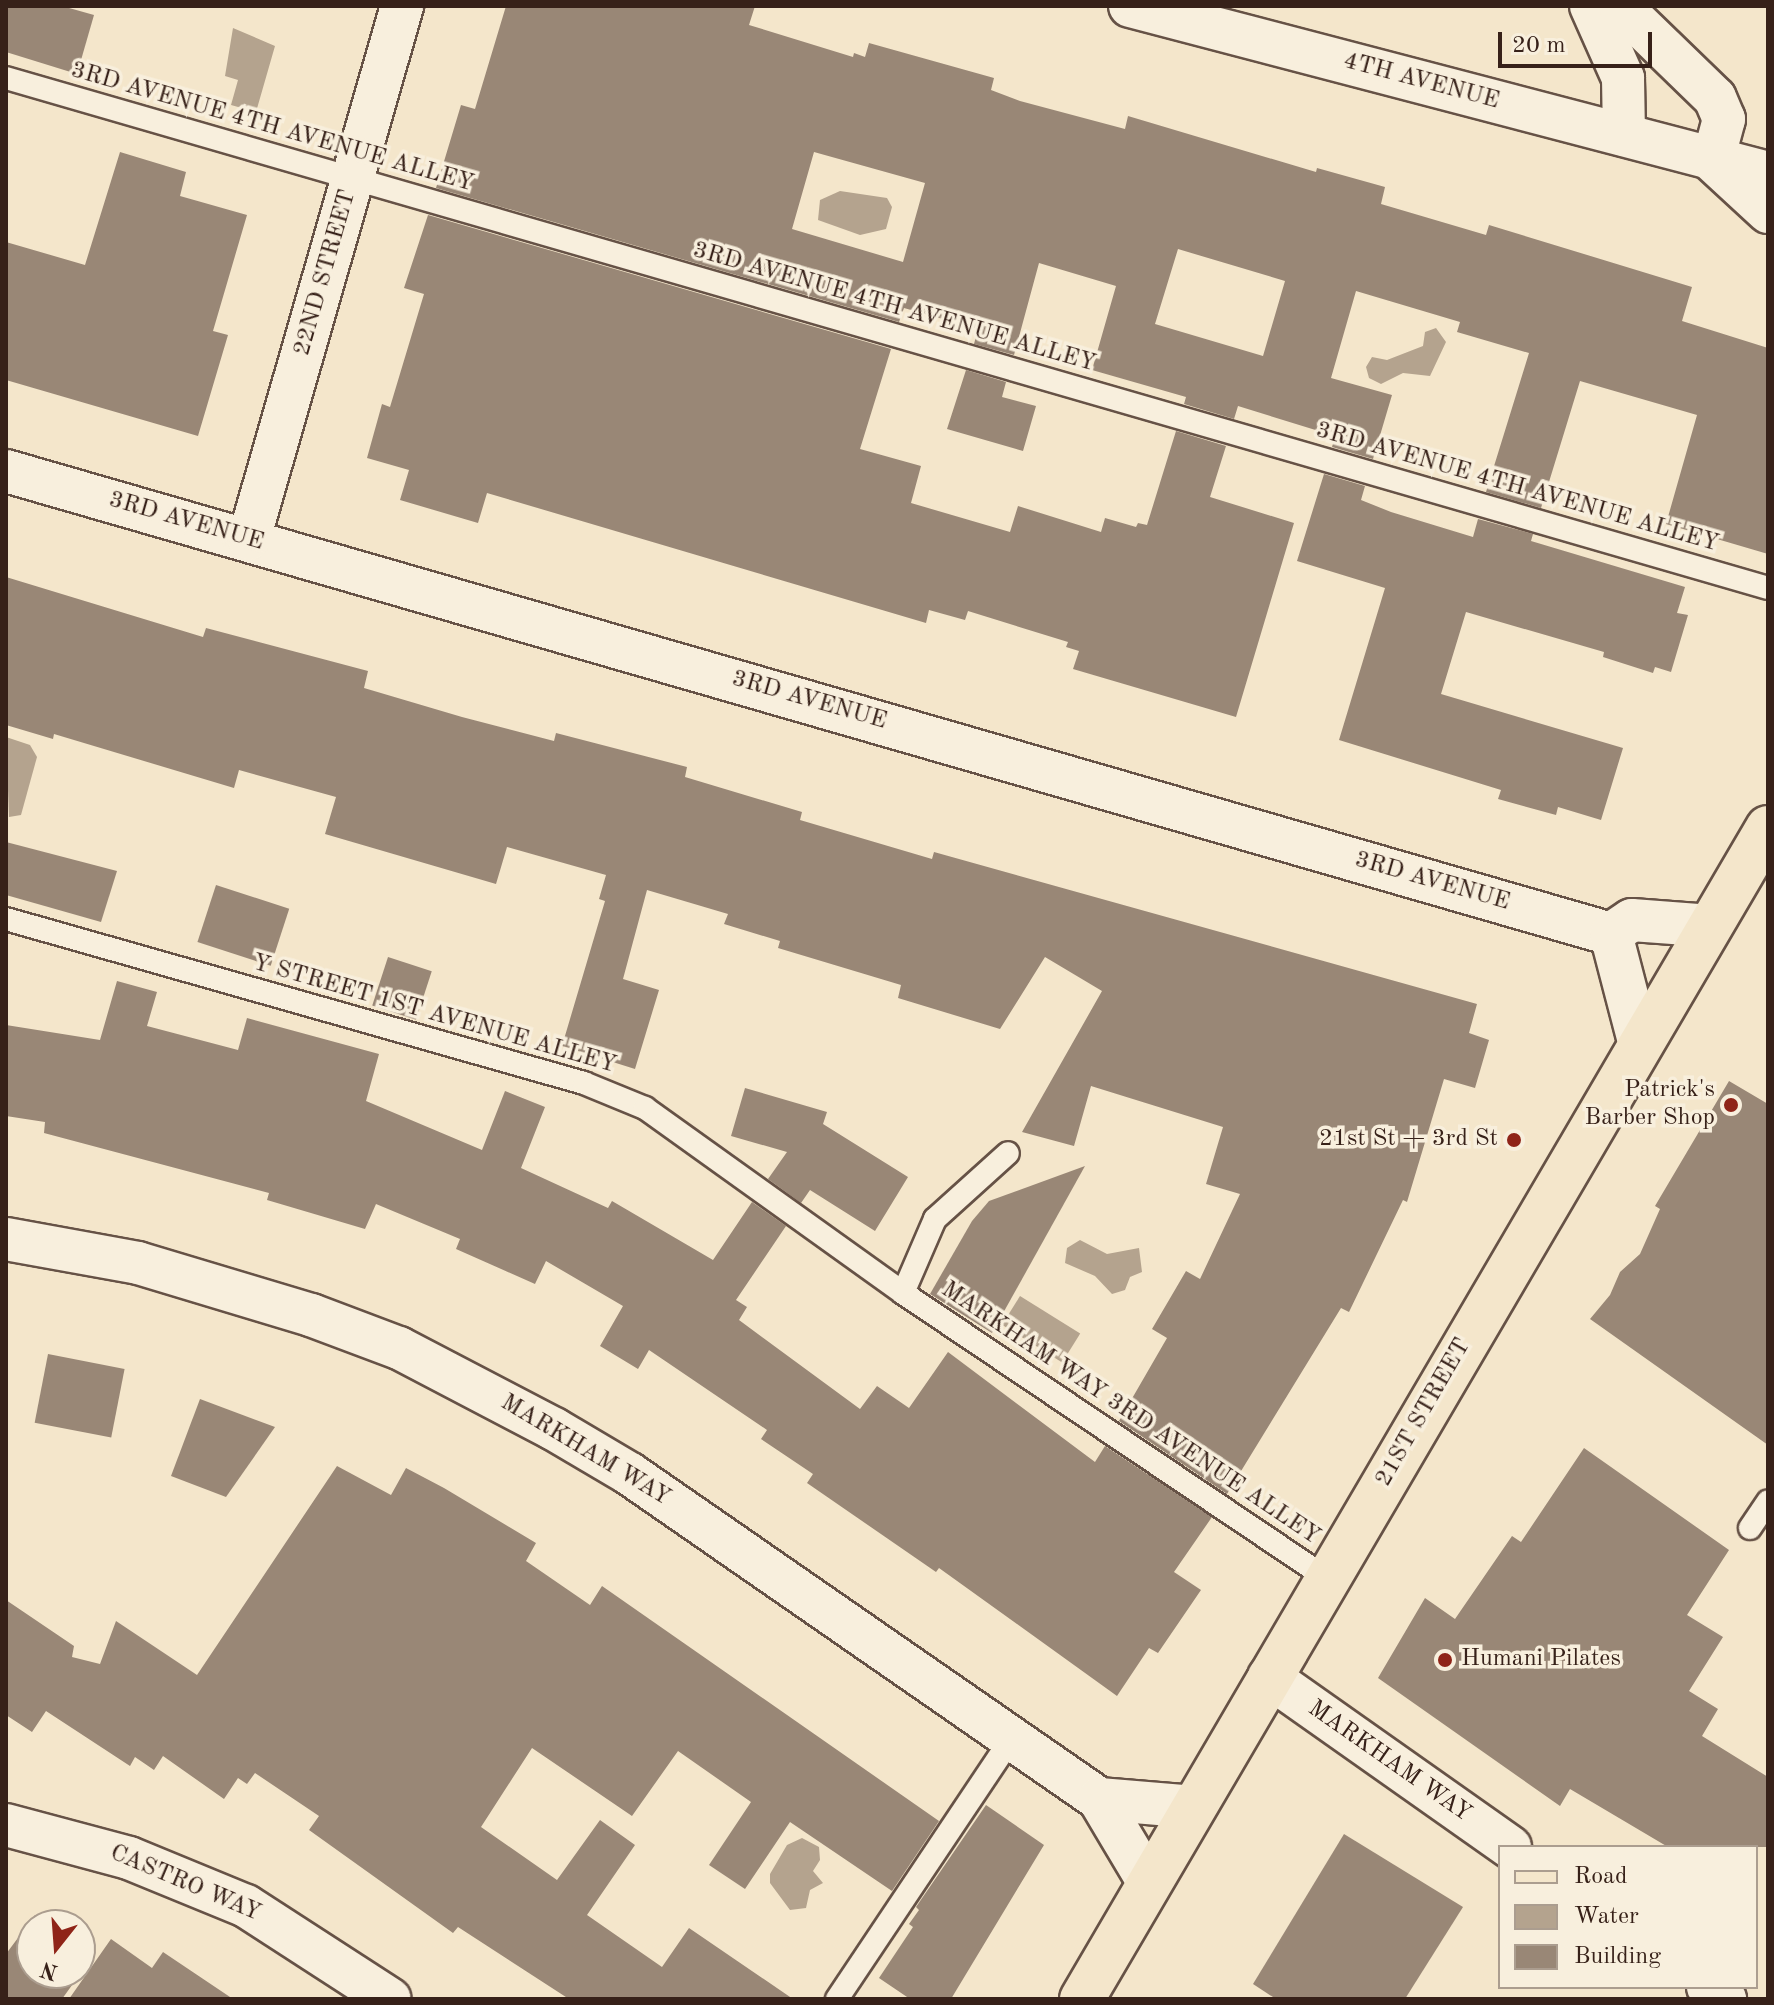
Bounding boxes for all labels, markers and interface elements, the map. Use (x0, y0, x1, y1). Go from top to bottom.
scale bar (1502, 16, 1656, 66)
text: 20 m (1512, 34, 1566, 58)
street label: 4TH AVENUE (1340, 47, 1502, 117)
street label: 3RD AVENUE 4TH AVENUE ALLEY (67, 57, 477, 199)
street label: 22ND STREET (289, 187, 363, 359)
street label: 3RD AVENUE 4TH AVENUE ALLEY (689, 237, 1099, 379)
street label: 3RD AVENUE 4TH AVENUE ALLEY (1312, 417, 1722, 559)
street label: 3RD AVENUE (105, 486, 267, 558)
street label: 3RD AVENUE (728, 665, 890, 737)
street label: 3RD AVENUE (1351, 846, 1513, 918)
street label: Y STREET 1ST AVENUE ALLEY (249, 949, 619, 1081)
place label: Patrick's Barber Shop (1585, 1077, 1715, 1133)
marker: Patrick's Barber Shop (1722, 1096, 1740, 1114)
place label: 21st St + 3rd St (1319, 1126, 1498, 1154)
marker: 21st St + 3rd St (1505, 1131, 1523, 1149)
street label: MARKHAM WAY 3RD AVENUE ALLEY (935, 1276, 1325, 1552)
street label: 21ST STREET (1370, 1334, 1478, 1492)
street label: MARKHAM WAY (495, 1389, 675, 1513)
place label: Humani Pilates (1461, 1646, 1621, 1674)
marker: Humani Pilates (1436, 1651, 1454, 1669)
street label: MARKHAM WAY (1302, 1695, 1476, 1829)
street label: CASTRO WAY (105, 1839, 265, 1929)
legend (1498, 1845, 1758, 1989)
text: Road (1574, 1865, 1627, 1889)
text: Water (1574, 1905, 1639, 1929)
north arrow (16, 1909, 96, 1989)
text: Building (1574, 1945, 1661, 1969)
text: N (38, 1957, 61, 1983)

